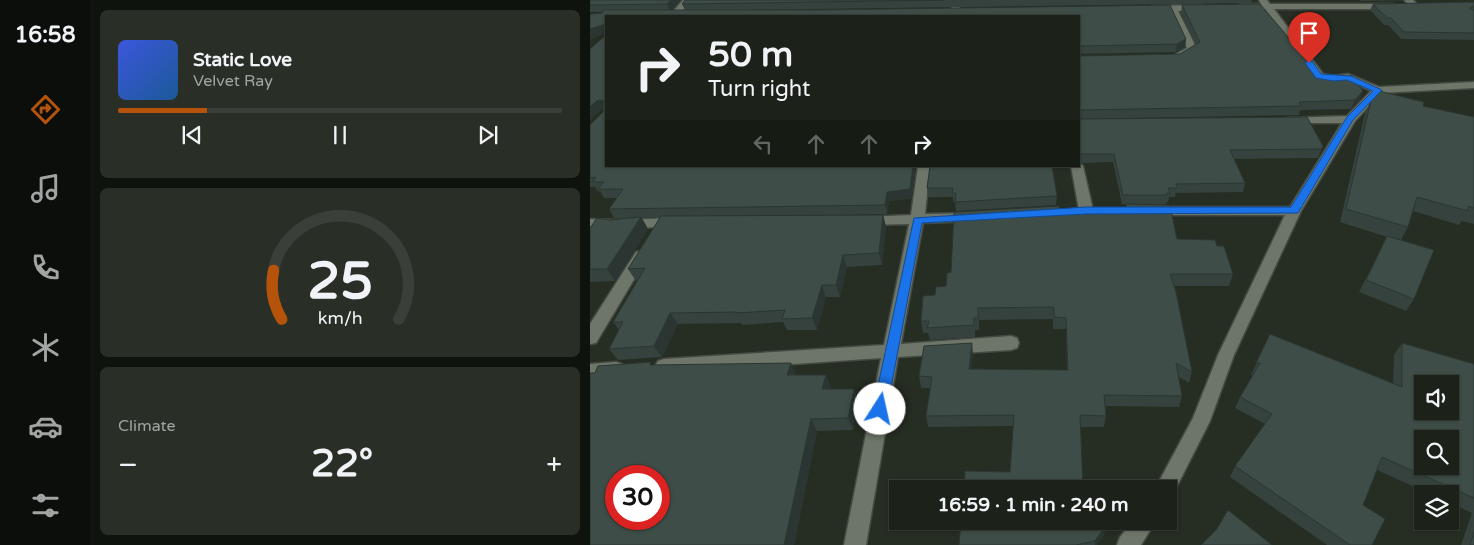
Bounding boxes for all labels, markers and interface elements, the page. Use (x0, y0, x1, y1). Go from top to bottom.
pin (1288, 12, 1330, 63)
icon: arrive (1295, 19, 1323, 47)
text: 16:58 (15, 22, 75, 48)
text: 50 m (708, 34, 793, 76)
icon: right (625, 35, 690, 100)
text: Static Love (193, 49, 292, 71)
text: Velvet Ray (193, 71, 273, 91)
text: Turn right (708, 76, 810, 102)
icon: directions (28, 92, 63, 127)
icon: previous (178, 121, 206, 149)
icon: pause (326, 121, 354, 149)
icon: next (474, 121, 502, 149)
icon: left (749, 130, 777, 158)
icon: ahead (802, 130, 830, 158)
icon: ahead (855, 130, 883, 158)
icon: right (908, 130, 936, 158)
icon: music (28, 171, 63, 206)
icon: phone (28, 250, 63, 285)
text: 25 (307, 250, 373, 313)
text: km/h (318, 308, 362, 329)
icon: climate (28, 330, 63, 365)
map controls (1414, 375, 1459, 530)
button: sound (1414, 375, 1459, 420)
position arrow (853, 382, 905, 434)
icon: car (28, 409, 63, 444)
text: Climate (118, 416, 176, 436)
button: search (1414, 430, 1459, 475)
text: 22° (311, 441, 373, 487)
text: − (118, 448, 138, 482)
text: + (546, 448, 562, 482)
speed limit sign: 30 (605, 465, 670, 530)
button: layers (1414, 485, 1459, 530)
icon: filters (28, 488, 63, 523)
text: 16:59 · 1 min · 240 m (937, 494, 1129, 516)

